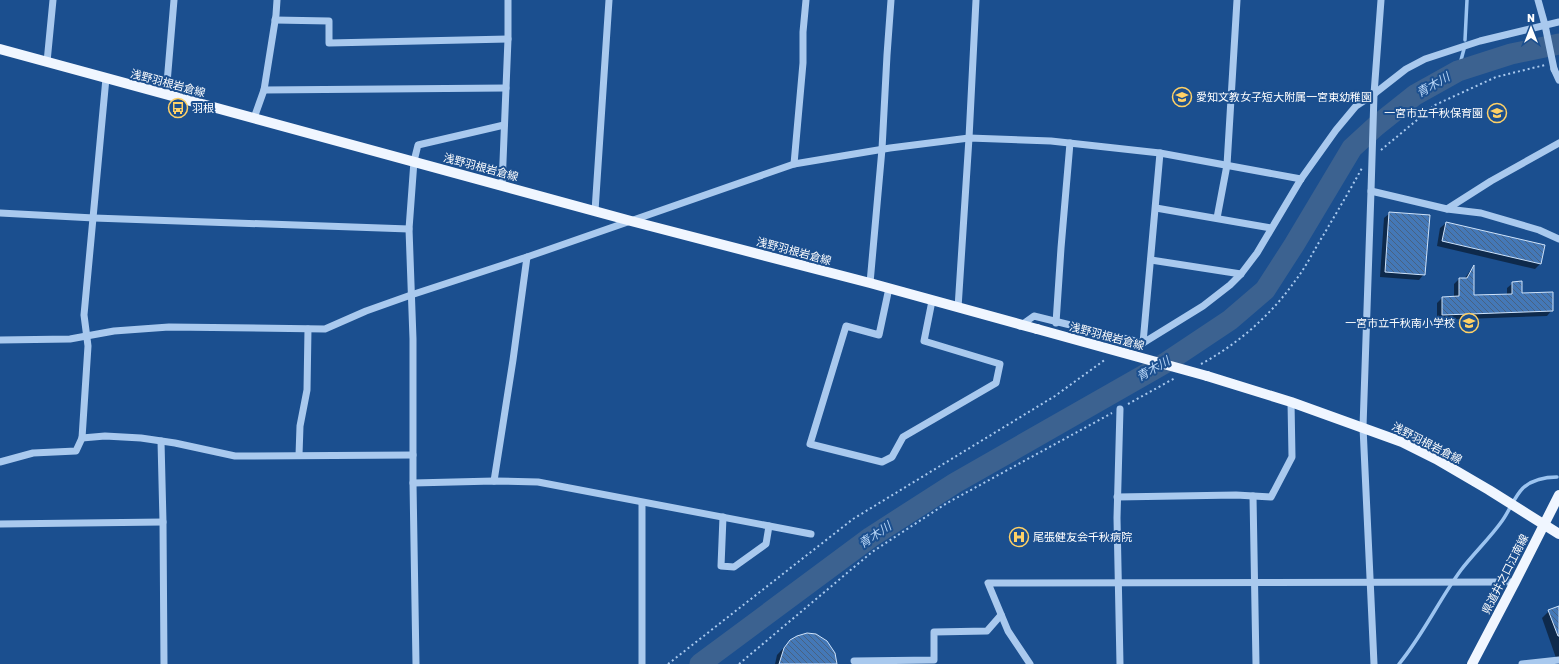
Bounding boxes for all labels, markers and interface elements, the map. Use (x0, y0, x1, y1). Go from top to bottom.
north arrow (1511, 8, 1551, 48)
text: N (1527, 12, 1535, 25)
street label: 浅野羽根岩倉線 (129, 67, 207, 100)
water label: 青木川 (1414, 69, 1454, 100)
school or university icon: 愛知文教女子短大附属一宮東幼稚園 (1171, 86, 1193, 108)
place label: 愛知文教女子短大附属一宮東幼稚園 (1196, 91, 1372, 104)
bus stop icon: 羽根 (167, 97, 189, 119)
place label: 羽根 (192, 102, 214, 115)
school or university icon: 一宮市立千秋保育園 (1486, 102, 1508, 124)
place label: 一宮市立千秋保育園 (1384, 107, 1483, 120)
street label: 浅野羽根岩倉線 (442, 151, 520, 184)
street label: 浅野羽根岩倉線 (755, 235, 833, 268)
school or university icon: 一宮市立千秋南小学校 (1458, 312, 1480, 334)
place label: 一宮市立千秋南小学校 (1345, 317, 1455, 330)
street label: 浅野羽根岩倉線 (1068, 320, 1146, 353)
water label: 青木川 (1134, 353, 1174, 384)
street label: 浅野羽根岩倉線 (1390, 420, 1464, 467)
water label: 青木川 (856, 518, 895, 551)
hospital icon: 尾張健友会千秋病院 (1008, 526, 1030, 548)
place label: 尾張健友会千秋病院 (1033, 531, 1132, 544)
street label: 県道井之口江南線 (1480, 532, 1531, 616)

